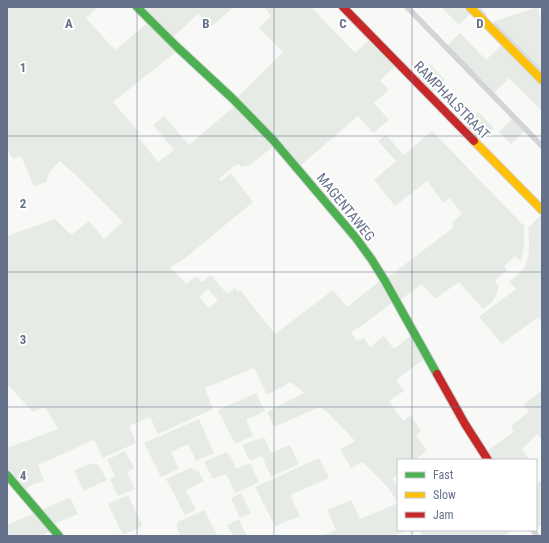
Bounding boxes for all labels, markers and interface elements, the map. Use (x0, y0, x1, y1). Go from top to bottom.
text: A (65, 16, 73, 31)
text: B (202, 16, 210, 31)
text: C (339, 16, 347, 31)
text: D (476, 16, 484, 31)
street label: RAMPHALSTRAAT (411, 58, 493, 142)
text: 1 (20, 60, 26, 75)
street label: MAGENTAWEG (314, 170, 378, 244)
text: 2 (20, 196, 27, 211)
text: 3 (20, 332, 26, 347)
legend (397, 459, 537, 531)
text: 4 (20, 468, 27, 483)
text: Fast (433, 468, 454, 482)
text: Slow (433, 488, 456, 502)
text: Jam (433, 508, 454, 522)

